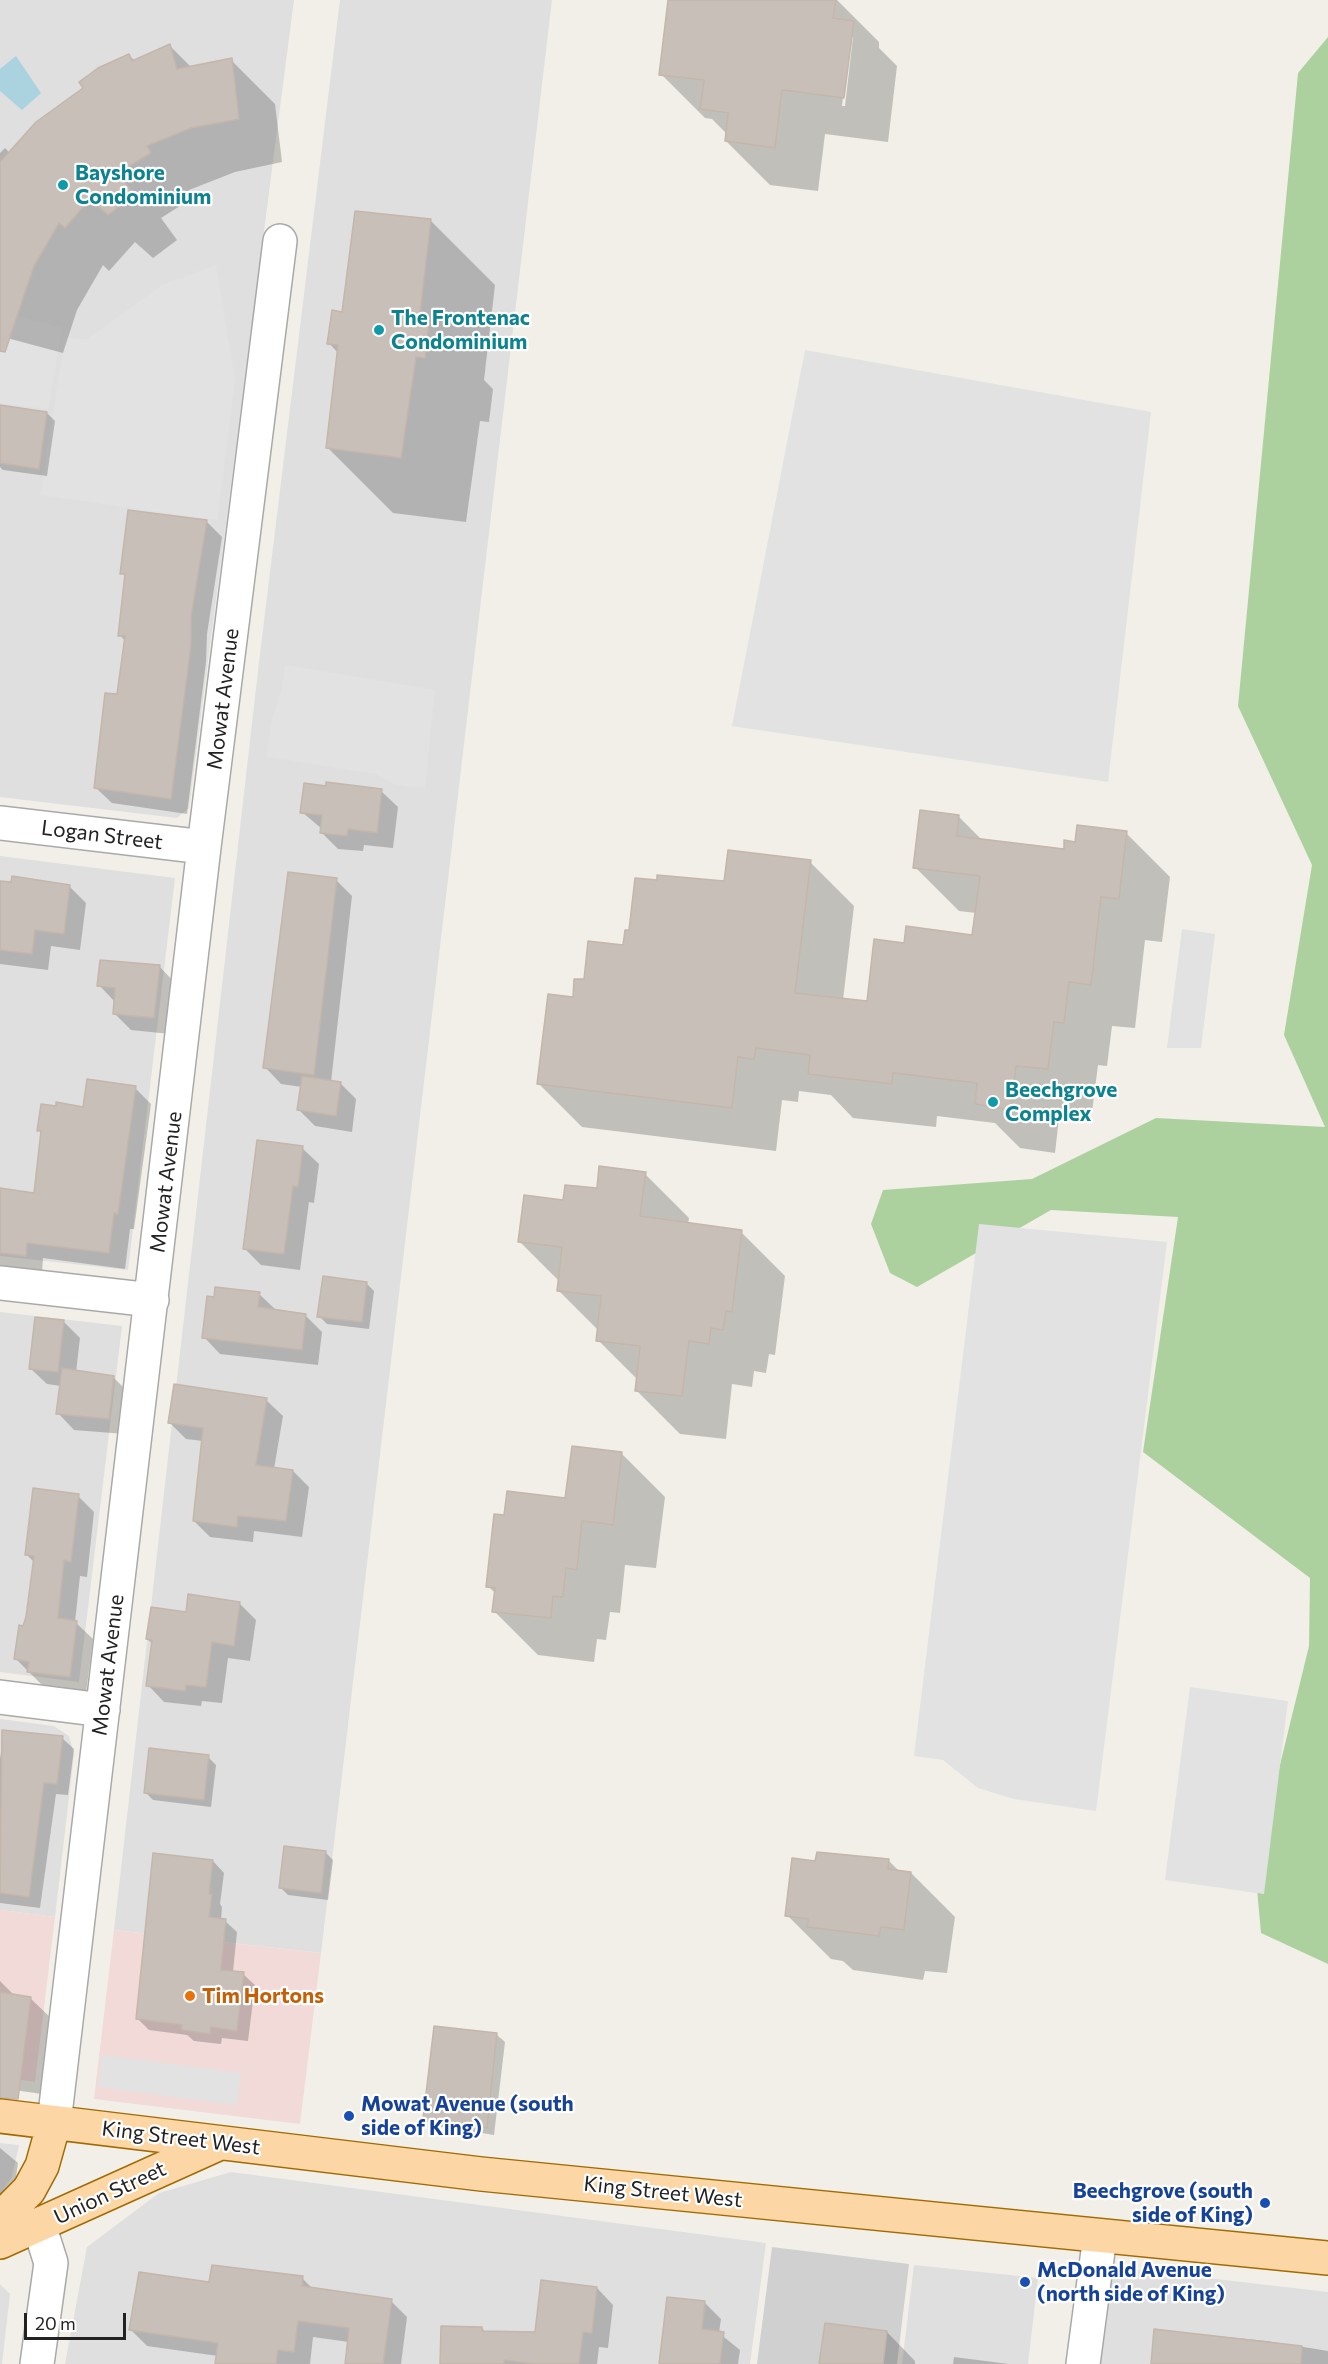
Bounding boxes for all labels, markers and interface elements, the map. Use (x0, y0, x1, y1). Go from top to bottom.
place label: Bayshore Condominium (75, 160, 211, 210)
marker: Bayshore Condominium (56, 178, 70, 192)
place label: The Frontenac Condominium (391, 305, 530, 355)
marker: The Frontenac Condominium (372, 323, 386, 337)
street label: Mowat Avenue (202, 627, 244, 771)
street label: Logan Street (40, 815, 164, 855)
place label: Beechgrove Complex (1005, 1077, 1117, 1127)
marker: Beechgrove Complex (986, 1095, 1000, 1109)
street label: Mowat Avenue (145, 1110, 187, 1254)
street label: Mowat Avenue (87, 1593, 129, 1737)
place label: Tim Hortons (202, 1983, 324, 2009)
marker: Tim Hortons (183, 1989, 197, 2003)
place label: Mowat Avenue (south side of King) (361, 2091, 574, 2141)
marker: Mowat Avenue (south side of King) (342, 2109, 356, 2123)
street label: King Street West (100, 2116, 262, 2160)
street label: Union Street (50, 2156, 170, 2230)
street label: King Street West (582, 2171, 744, 2213)
place label: Beechgrove (south side of King) (1073, 2178, 1253, 2228)
marker: Beechgrove (south side of King) (1258, 2196, 1272, 2210)
place label: McDonald Avenue (north side of King) (1037, 2257, 1225, 2307)
marker: McDonald Avenue (north side of King) (1018, 2275, 1032, 2289)
scale bar (27, 2301, 129, 2339)
text: 20 m (35, 2312, 76, 2334)

